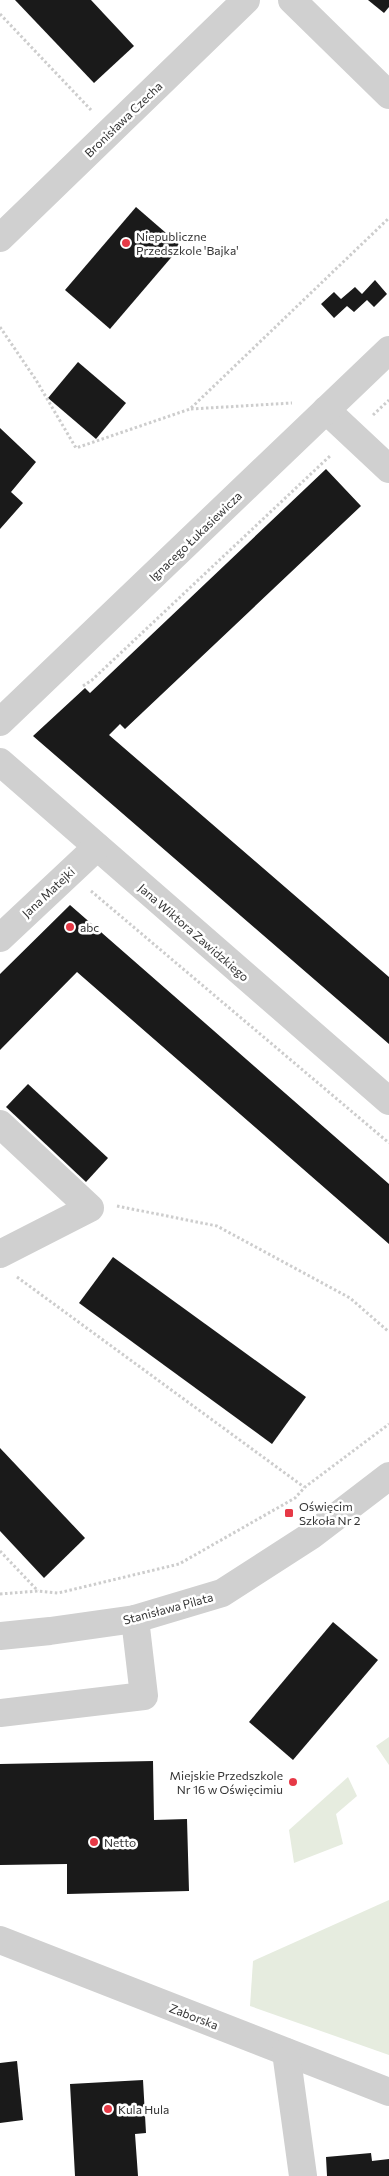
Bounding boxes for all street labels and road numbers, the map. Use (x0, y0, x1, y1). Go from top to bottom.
street label: Bronisława Czecha (81, 78, 165, 160)
street label: Ignacego Łukasiewicza (146, 488, 244, 584)
street label: Jana Matejki (19, 864, 78, 921)
street label: Jana Wiktora Zawidzkiego (135, 880, 252, 984)
street label: Stanisława Pilata (122, 1589, 214, 1627)
street label: Zaborska (167, 2000, 221, 2032)

